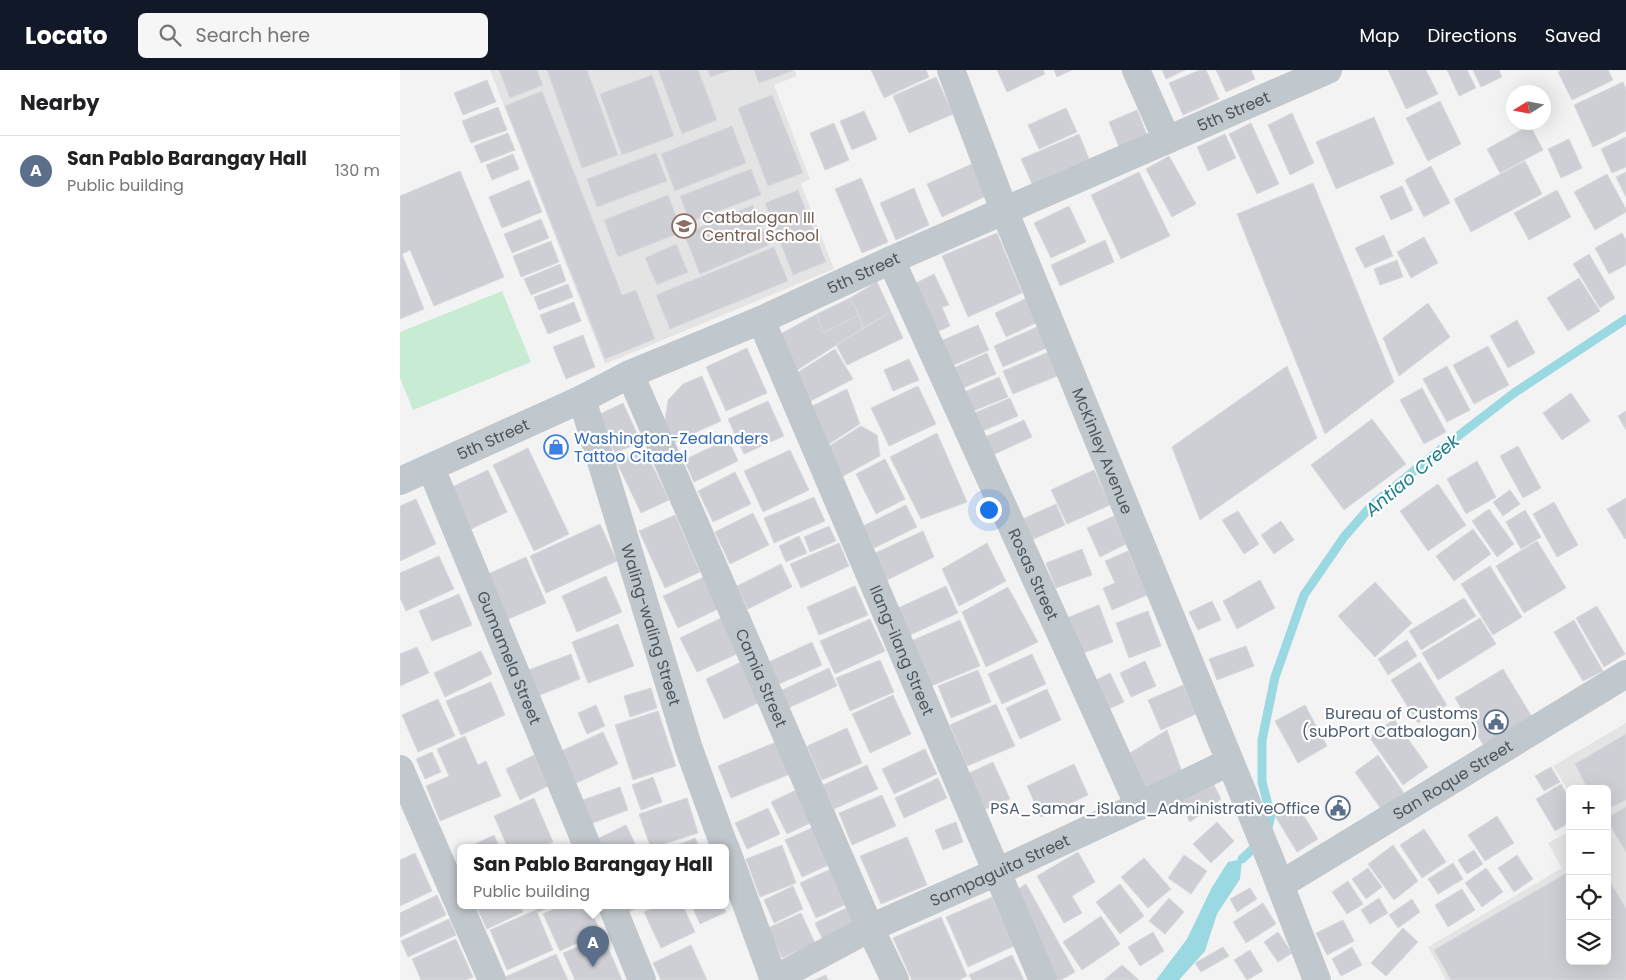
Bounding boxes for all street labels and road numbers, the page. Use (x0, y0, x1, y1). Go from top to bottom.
street label: 5th Street (1193, 85, 1274, 137)
street label: 5th Street (823, 246, 903, 299)
street label: McKinley Avenue (1067, 384, 1139, 518)
street label: 5th Street (453, 413, 533, 465)
street label: Rosas Street (1003, 524, 1065, 624)
street label: Waling-waling Street (615, 541, 687, 709)
street label: Ilang-ilang Street (864, 581, 940, 719)
street label: Gumamela Street (471, 587, 547, 728)
street label: Camia Street (730, 625, 793, 731)
street label: San Roque Street (1388, 734, 1517, 825)
street label: Sampaguita Street (926, 828, 1073, 912)

